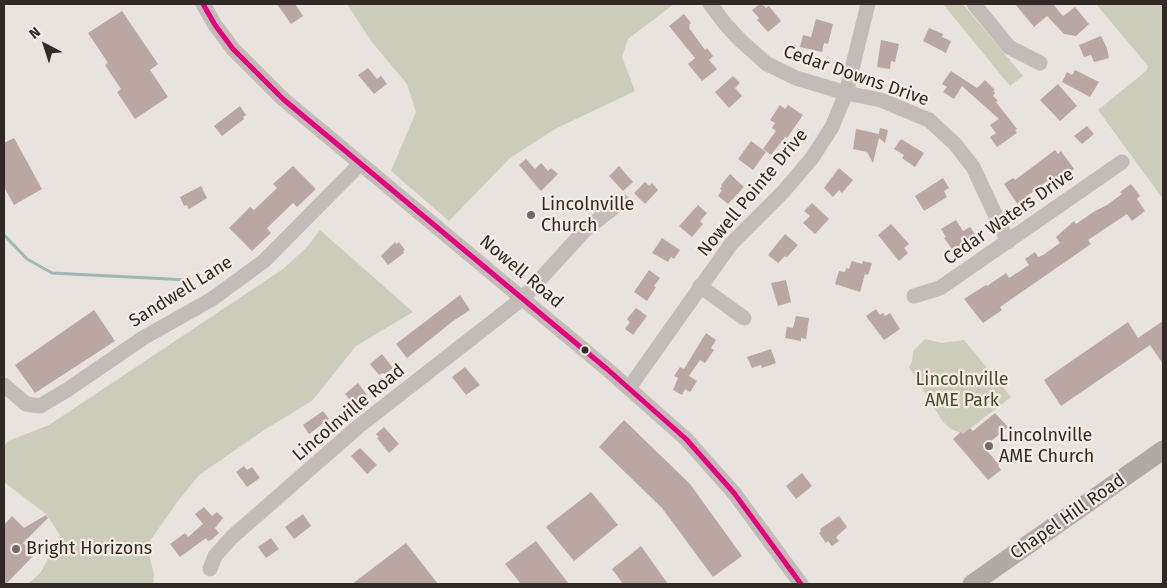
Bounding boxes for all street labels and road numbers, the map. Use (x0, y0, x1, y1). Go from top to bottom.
street label: Cedar Downs Drive (780, 41, 932, 111)
street label: Nowell Pointe Drive (693, 125, 813, 261)
street label: Cedar Waters Drive (940, 164, 1078, 270)
street label: Nowell Road (475, 231, 567, 313)
street label: Sandwell Lane (125, 252, 237, 332)
street label: Lincolnville Road (289, 360, 409, 466)
street label: Chapel Hill Road (1007, 469, 1129, 565)

